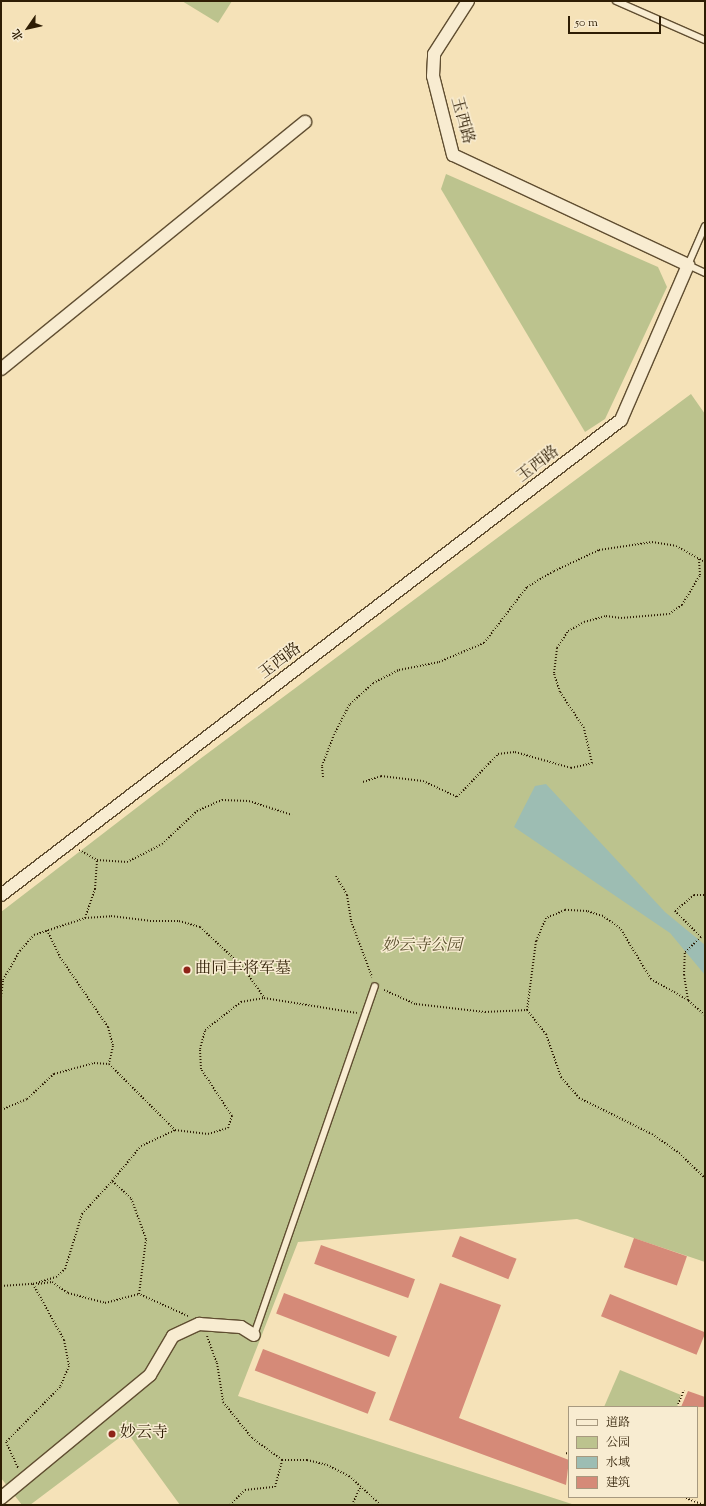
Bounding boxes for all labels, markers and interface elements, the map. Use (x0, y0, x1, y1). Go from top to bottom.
north arrow (8, 8, 48, 48)
scale bar (570, 8, 663, 34)
text: 50 m (575, 14, 598, 32)
text: 北 (8, 26, 28, 44)
street label: 玉西路 (446, 95, 476, 147)
street label: 玉西路 (514, 443, 564, 487)
street label: 玉西路 (256, 640, 306, 684)
park label: 妙云寺公园 (382, 937, 462, 957)
place label: 曲同丰将军墓 (195, 960, 291, 980)
marker: 曲同丰将军墓 (182, 965, 192, 975)
legend (568, 1406, 698, 1498)
text: 道路 (606, 1414, 630, 1432)
place label: 妙云寺 (120, 1424, 168, 1444)
marker: 妙云寺 (107, 1429, 117, 1439)
text: 公园 (606, 1434, 630, 1452)
text: 水域 (606, 1454, 630, 1472)
text: 建筑 (606, 1474, 630, 1492)

